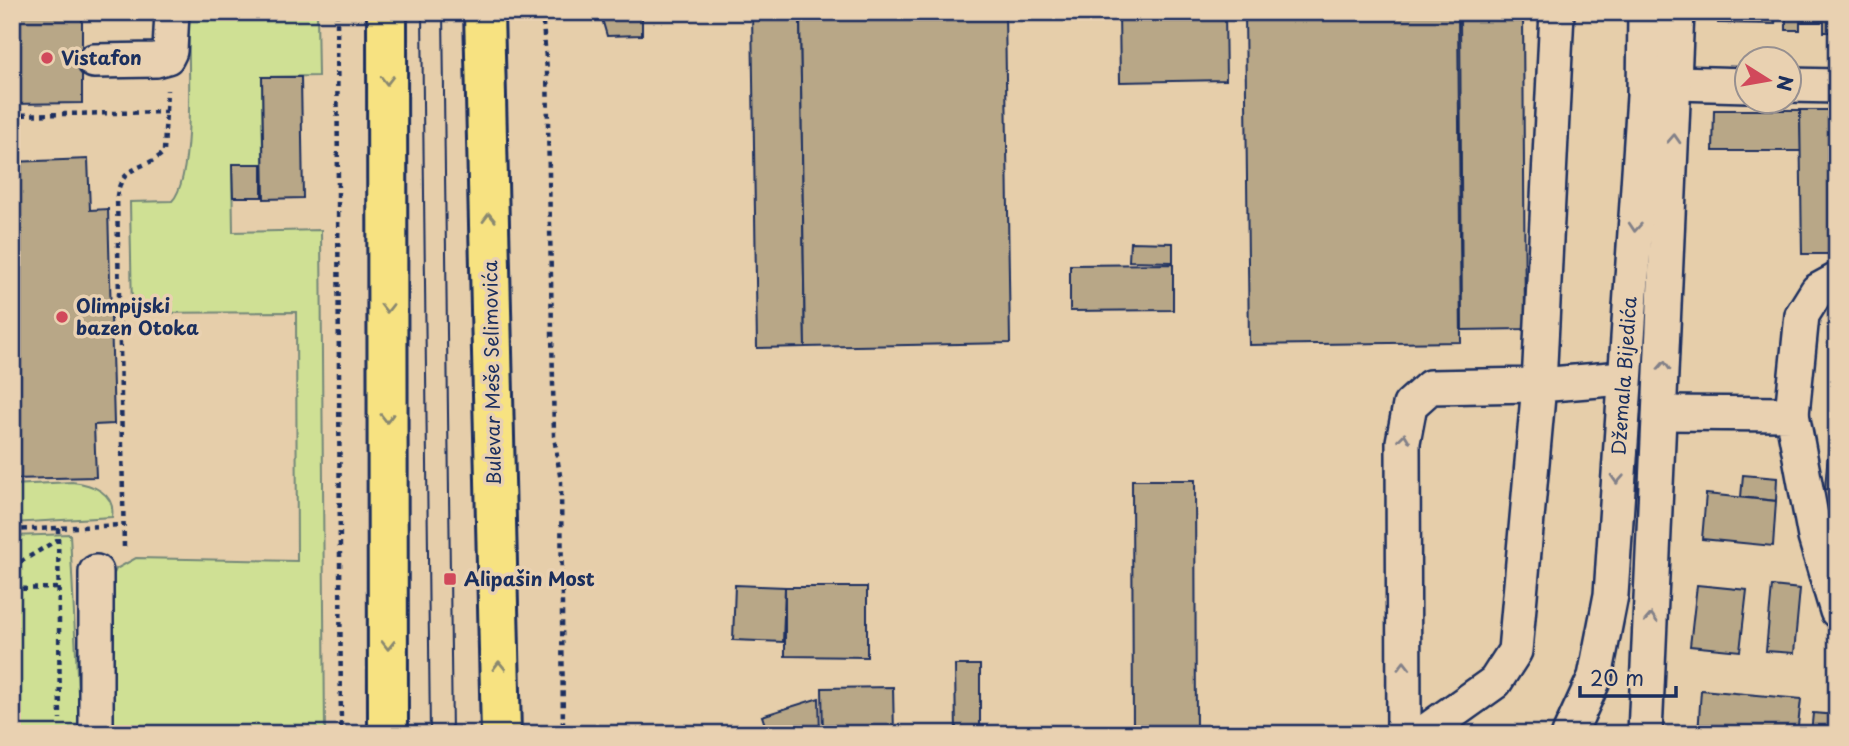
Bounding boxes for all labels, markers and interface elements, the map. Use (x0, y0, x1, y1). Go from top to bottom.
place label: Vistafon (61, 43, 142, 71)
north arrow (1734, 46, 1804, 116)
marker: Vistafon (39, 50, 55, 66)
text: N (1770, 73, 1801, 93)
one-way arrow (379, 76, 395, 86)
one-way arrow (1666, 133, 1681, 144)
one-way arrow (481, 212, 496, 223)
one-way arrow (1627, 222, 1642, 233)
street label: Bulevar Meše Selimovića (475, 260, 507, 486)
place label: Olimpijski bazen Otoka (76, 291, 199, 341)
street label: Džemala Bijedića (1603, 295, 1643, 456)
one-way arrow (379, 303, 395, 314)
marker: Olimpijski bazen Otoka (54, 309, 70, 325)
one-way arrow (1656, 360, 1671, 371)
one-way arrow (379, 413, 395, 424)
one-way arrow (1397, 432, 1412, 444)
one-way arrow (1610, 473, 1625, 484)
place label: Alipašin Most (464, 564, 595, 592)
marker: Alipašin Most (442, 571, 458, 587)
one-way arrow (1644, 612, 1659, 623)
one-way arrow (380, 641, 396, 651)
scale bar (1580, 655, 1676, 699)
one-way arrow (491, 660, 507, 670)
one-way arrow (1396, 660, 1412, 670)
text: 20 m (1590, 661, 1644, 693)

